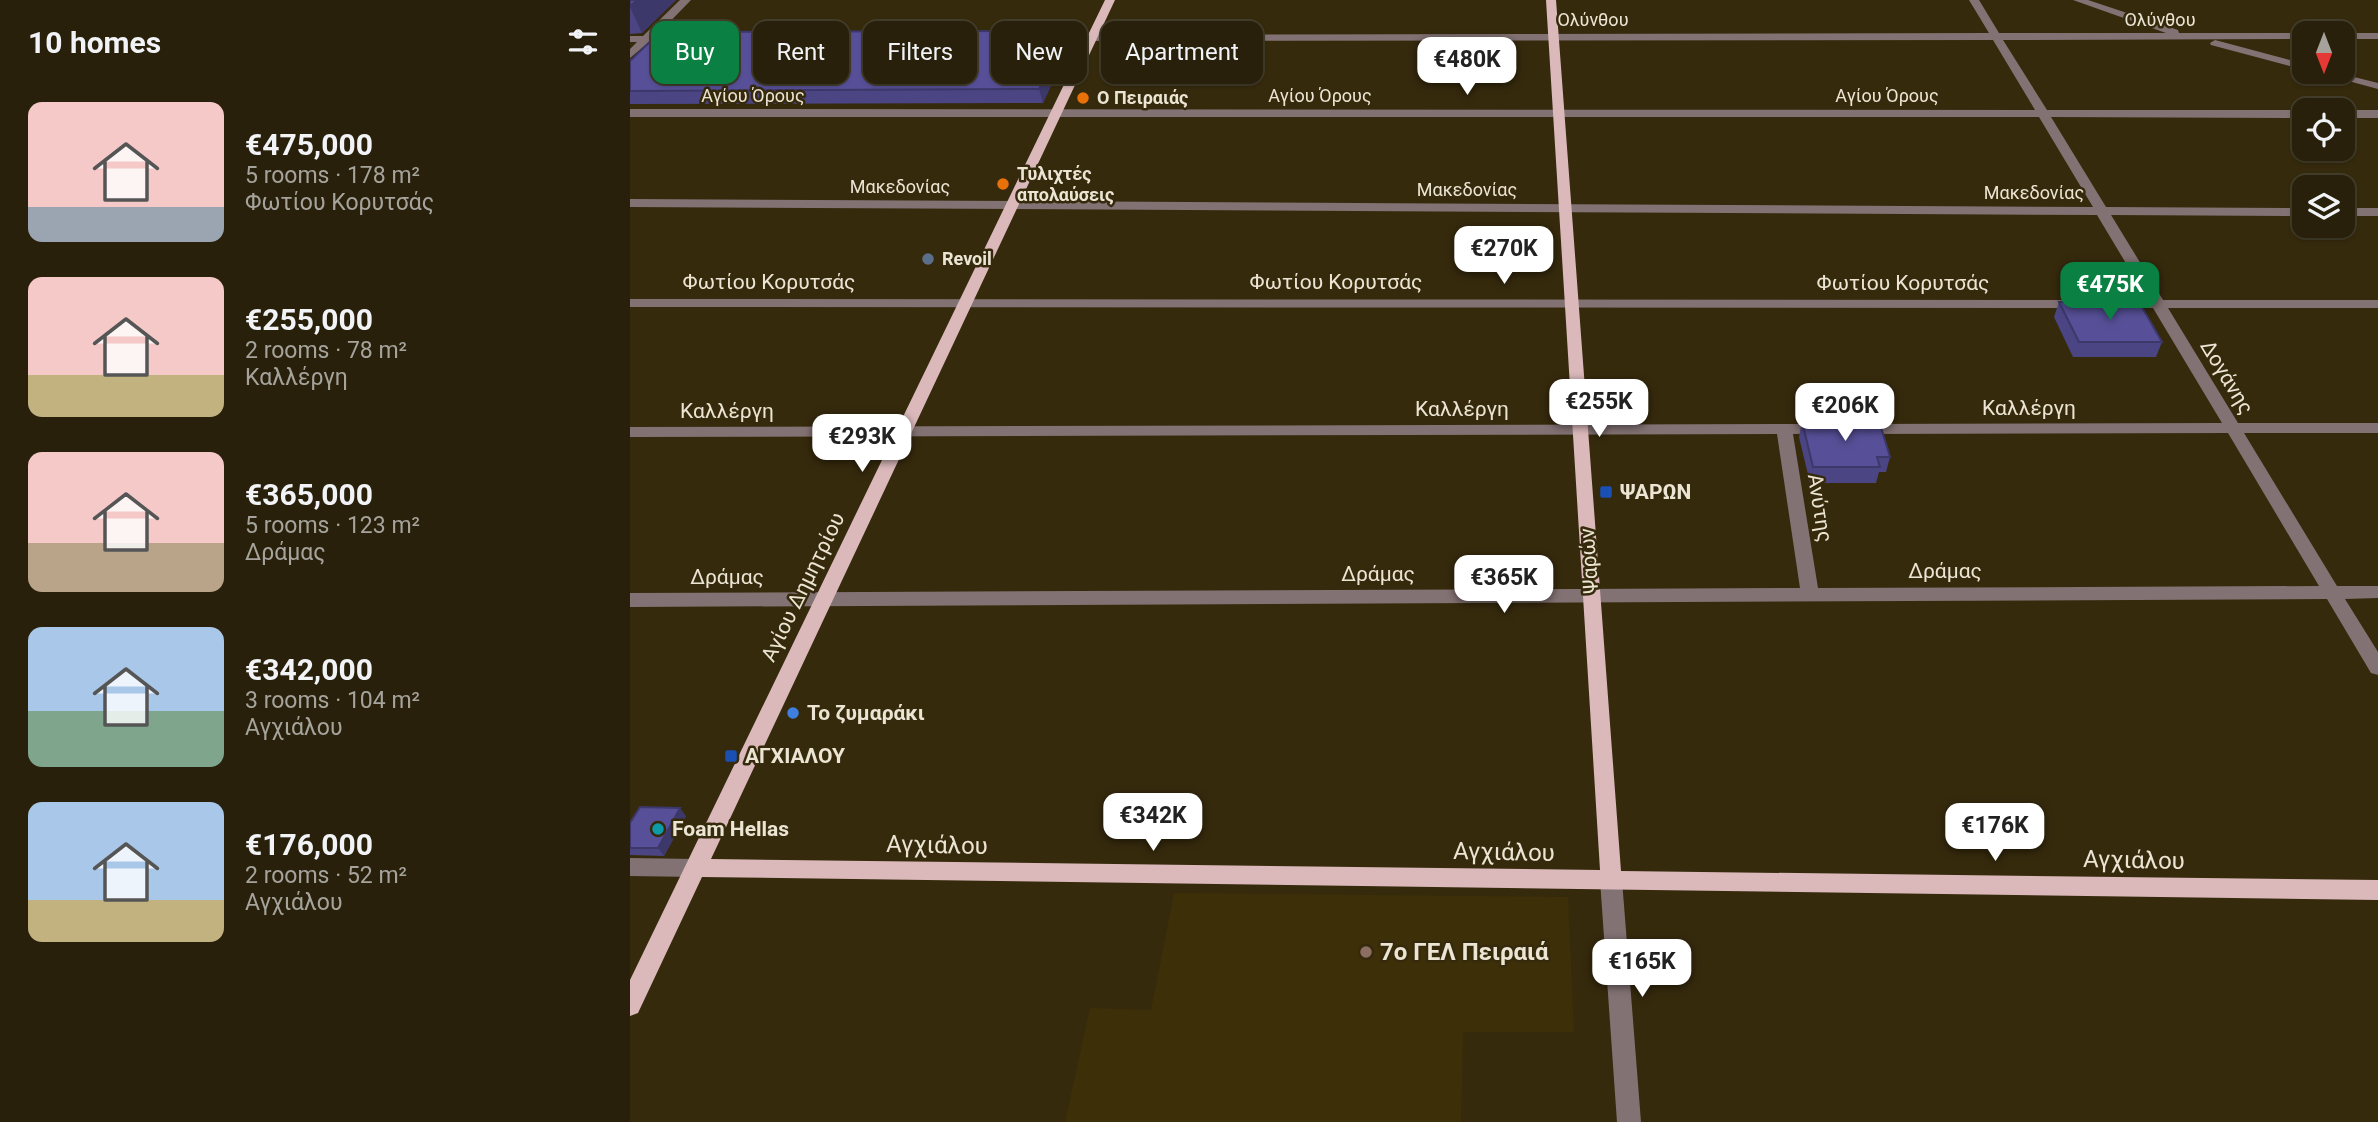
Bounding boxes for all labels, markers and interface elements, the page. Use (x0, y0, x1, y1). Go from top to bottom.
street label: Ολύνθου (1558, 9, 1628, 30)
street label: Ολύνθου (2125, 9, 2195, 30)
chip: Buy (651, 21, 739, 84)
chip: Rent (753, 21, 849, 84)
chip: Filters (863, 21, 977, 84)
chip: New (991, 21, 1087, 84)
chip: Apartment (1101, 21, 1263, 84)
north arrow (2292, 21, 2356, 84)
map controls (2292, 21, 2355, 238)
icon: filters (564, 23, 602, 61)
text: 10 homes (28, 25, 161, 60)
pin: €480K (1418, 38, 1516, 97)
text: €480K (1433, 46, 1501, 73)
street label: Αγίου Όρους (701, 85, 805, 106)
street label: Αγίου Όρους (1268, 85, 1372, 106)
street label: Αγίου Όρους (1835, 85, 1939, 106)
place label: Ο Πειραιάς (1097, 87, 1188, 108)
marker: Ο Πειραιάς (1075, 90, 1091, 106)
button: locate (2292, 98, 2355, 161)
text: €475,000 (245, 127, 373, 162)
icon: home (84, 130, 168, 214)
text: 5 rooms · 178 m² (245, 162, 420, 189)
place label: Τυλιχτές απολαύσεις (1017, 163, 1114, 205)
button: layers (2292, 175, 2355, 238)
street label: Μακεδονίας (850, 176, 950, 197)
marker: Τυλιχτές απολαύσεις (995, 176, 1011, 192)
street label: Μακεδονίας (1417, 179, 1517, 200)
street label: Μακεδονίας (1984, 182, 2084, 203)
text: Φωτίου Κορυτσάς (245, 189, 434, 216)
pin: €270K (1455, 226, 1553, 286)
text: €270K (1470, 235, 1538, 262)
place label: Revoil (942, 248, 992, 269)
marker: Revoil (920, 251, 936, 267)
pin: €475K (2061, 262, 2159, 322)
street label: Φωτίου Κορυτσάς (683, 270, 855, 294)
street label: Φωτίου Κορυτσάς (1250, 270, 1422, 294)
street label: Φωτίου Κορυτσάς (1817, 271, 1989, 295)
text: €475K (2076, 271, 2144, 298)
text: €255,000 (245, 302, 373, 337)
icon: home (84, 305, 168, 389)
street label: Δογάνης (2196, 336, 2258, 418)
text: 2 rooms · 78 m² (245, 337, 407, 364)
text: Καλλέργη (245, 364, 348, 391)
pin: €255K (1550, 380, 1648, 439)
pin: €206K (1796, 384, 1894, 443)
text: €255K (1565, 388, 1633, 415)
text: €206K (1811, 392, 1879, 419)
street label: Καλλέργη (1982, 396, 2076, 420)
street label: Καλλέργη (1415, 397, 1509, 421)
street label: Καλλέργη (680, 399, 774, 423)
pin: €293K (813, 414, 911, 474)
text: €293K (828, 423, 896, 450)
street label: Ανύτης (1803, 472, 1837, 544)
text: €365,000 (245, 477, 373, 512)
icon: home (84, 480, 168, 564)
place label: ΨΑΡΩΝ (1620, 480, 1691, 504)
marker: ΨΑΡΩΝ (1598, 484, 1614, 500)
street label: Αγίου Δημητρίου (757, 509, 849, 665)
text: 5 rooms · 123 m² (245, 512, 420, 539)
street label: Ψαρών (1575, 527, 1603, 595)
text: Δράμας (245, 539, 326, 566)
pin: €365K (1455, 556, 1553, 615)
street label: Δράμας (1908, 559, 1982, 583)
street label: Δράμας (1341, 562, 1415, 586)
text: €365K (1470, 564, 1538, 591)
street label: Δράμας (690, 565, 764, 589)
text: €342,000 (245, 652, 373, 687)
icon: home (84, 655, 168, 739)
text: 3 rooms · 104 m² (245, 687, 420, 714)
place label: Το ζυμαράκι (807, 701, 925, 725)
marker: Το ζυμαράκι (785, 705, 801, 721)
text: Αγχιάλου (245, 714, 342, 741)
place label: ΑΓΧΙΑΛΟΥ (745, 744, 845, 768)
marker: ΑΓΧΙΑΛΟΥ (723, 748, 739, 764)
pin: €342K (1104, 794, 1202, 853)
text: €342K (1119, 802, 1187, 829)
pin: €176K (1946, 804, 2044, 863)
text: €176K (1961, 812, 2029, 839)
place label: Foam Hellas (672, 817, 789, 841)
marker: Foam Hellas (650, 821, 666, 837)
text: €176,000 (245, 827, 373, 862)
icon: home (84, 830, 168, 914)
street label: Αγχιάλου (886, 830, 988, 860)
street label: Αγχιάλου (1453, 837, 1555, 867)
street label: Αγχιάλου (2083, 845, 2185, 875)
text: 2 rooms · 52 m² (245, 862, 407, 889)
text: Αγχιάλου (245, 889, 342, 916)
place label: 7ο ΓΕΛ Πειραιά (1380, 938, 1549, 966)
pin: €165K (1593, 940, 1691, 999)
marker: 7ο ΓΕΛ Πειραιά (1358, 944, 1374, 960)
text: €165K (1608, 948, 1676, 975)

